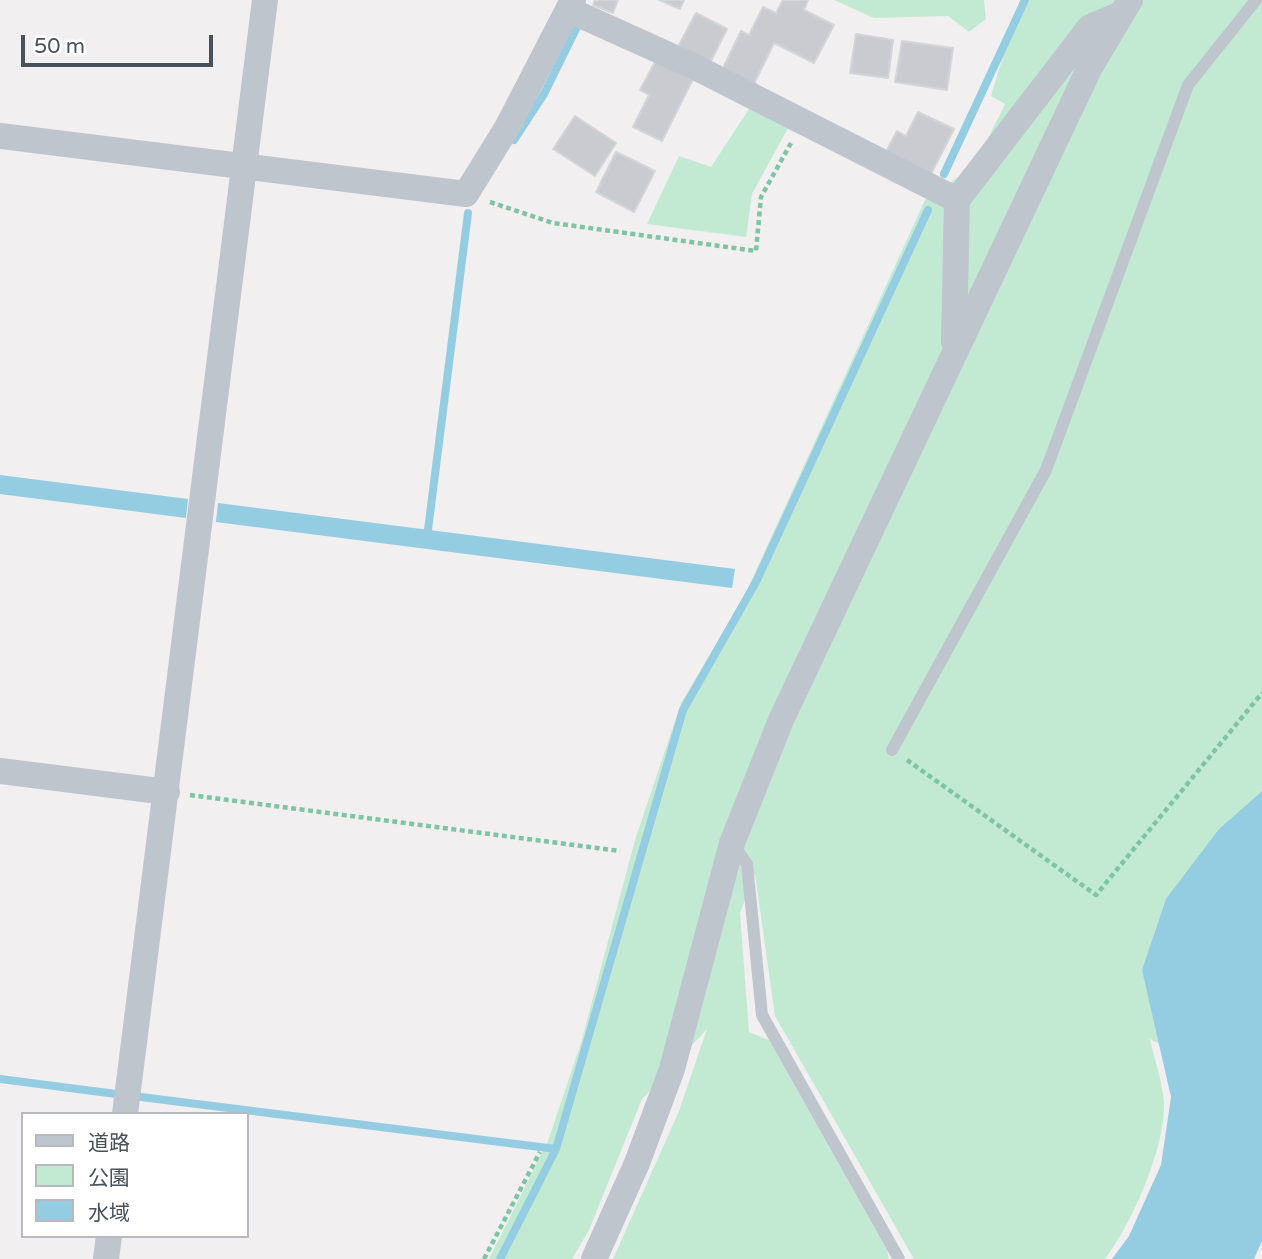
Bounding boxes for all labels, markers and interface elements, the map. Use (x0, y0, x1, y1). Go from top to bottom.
scale bar (24, 21, 217, 65)
text: 50 m (34, 34, 85, 59)
legend (21, 1112, 248, 1238)
text: 道路 (88, 1131, 130, 1156)
text: 公園 (88, 1166, 130, 1191)
text: 水域 (88, 1201, 130, 1226)

